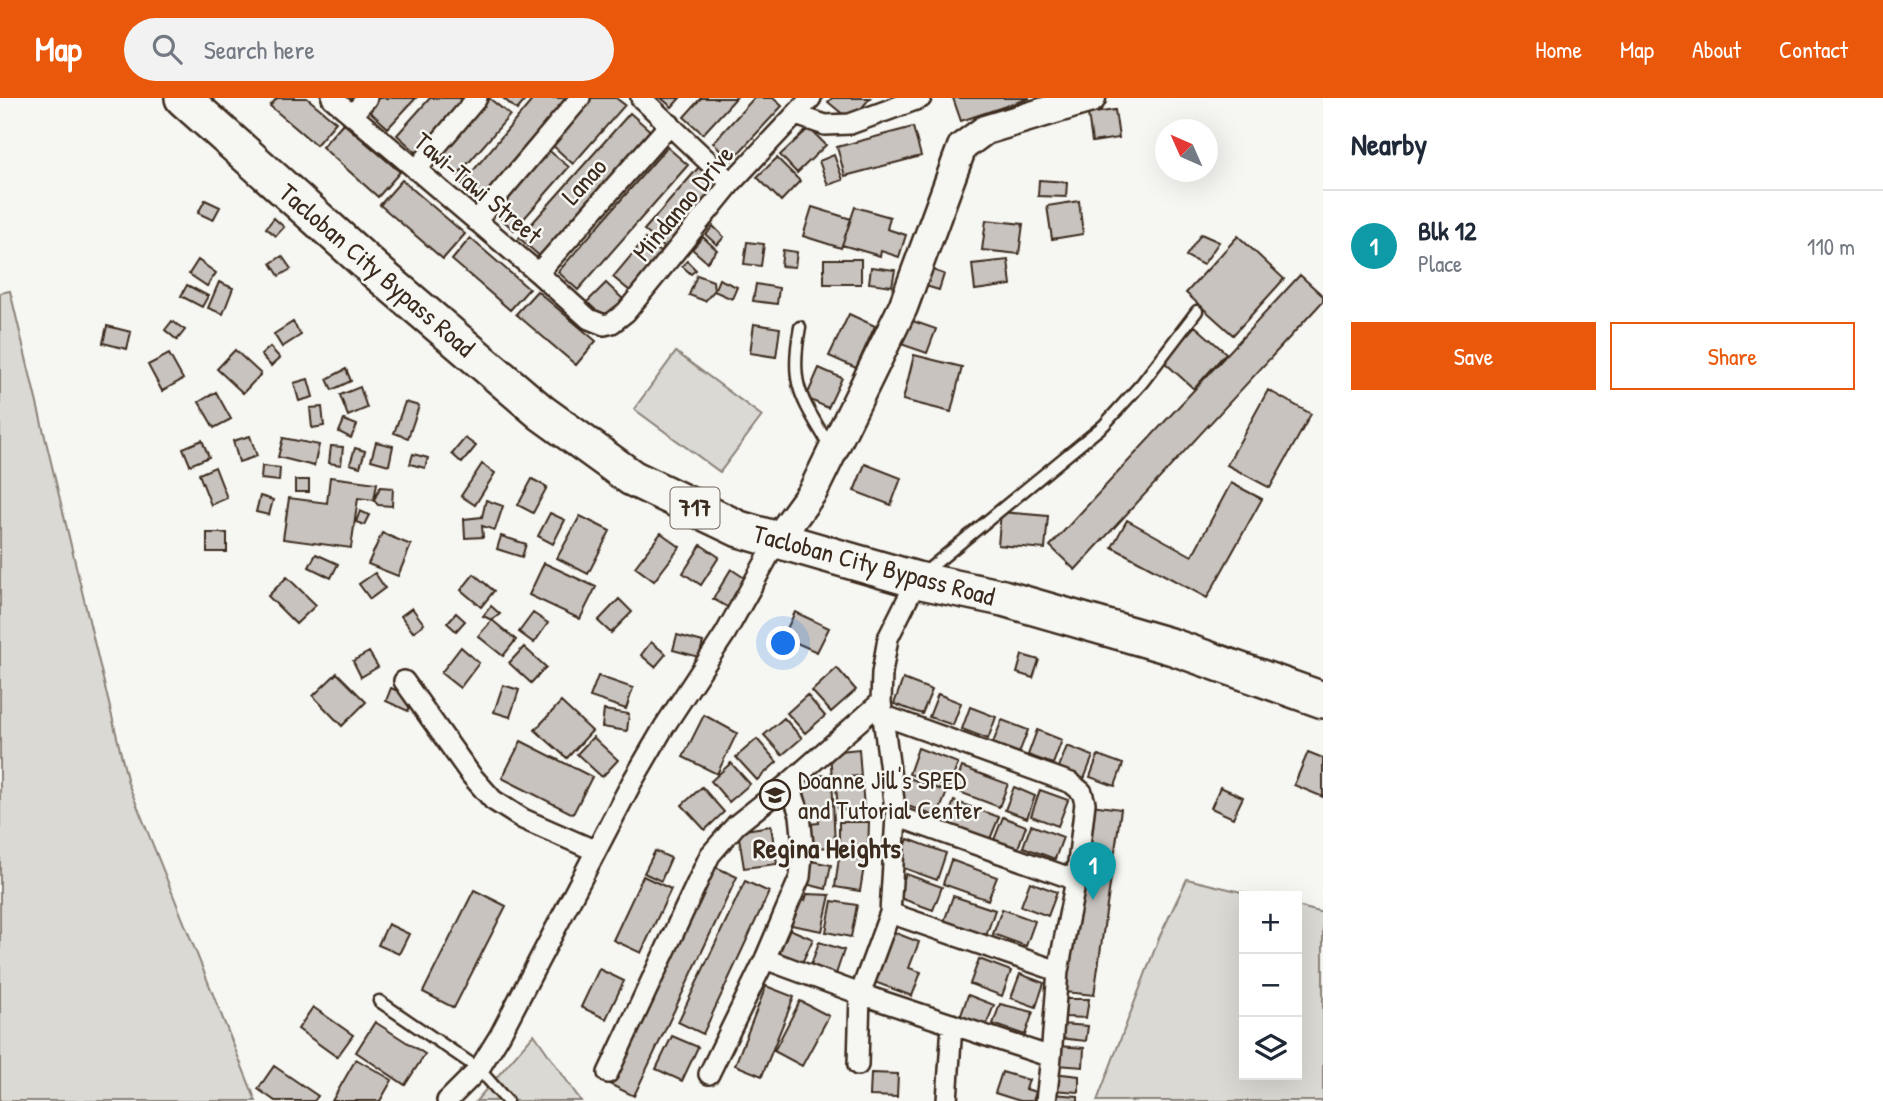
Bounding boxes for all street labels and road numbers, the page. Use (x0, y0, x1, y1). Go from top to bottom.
street label: Tawi-Tawi Street (407, 124, 551, 252)
street label: Mindanao Drive (624, 138, 741, 268)
street label: Lanao (553, 150, 614, 212)
street label: Tacloban City Bypass Road (272, 175, 483, 364)
road number: 717 (670, 488, 720, 528)
street label: Tacloban City Bypass Road (750, 515, 999, 614)

